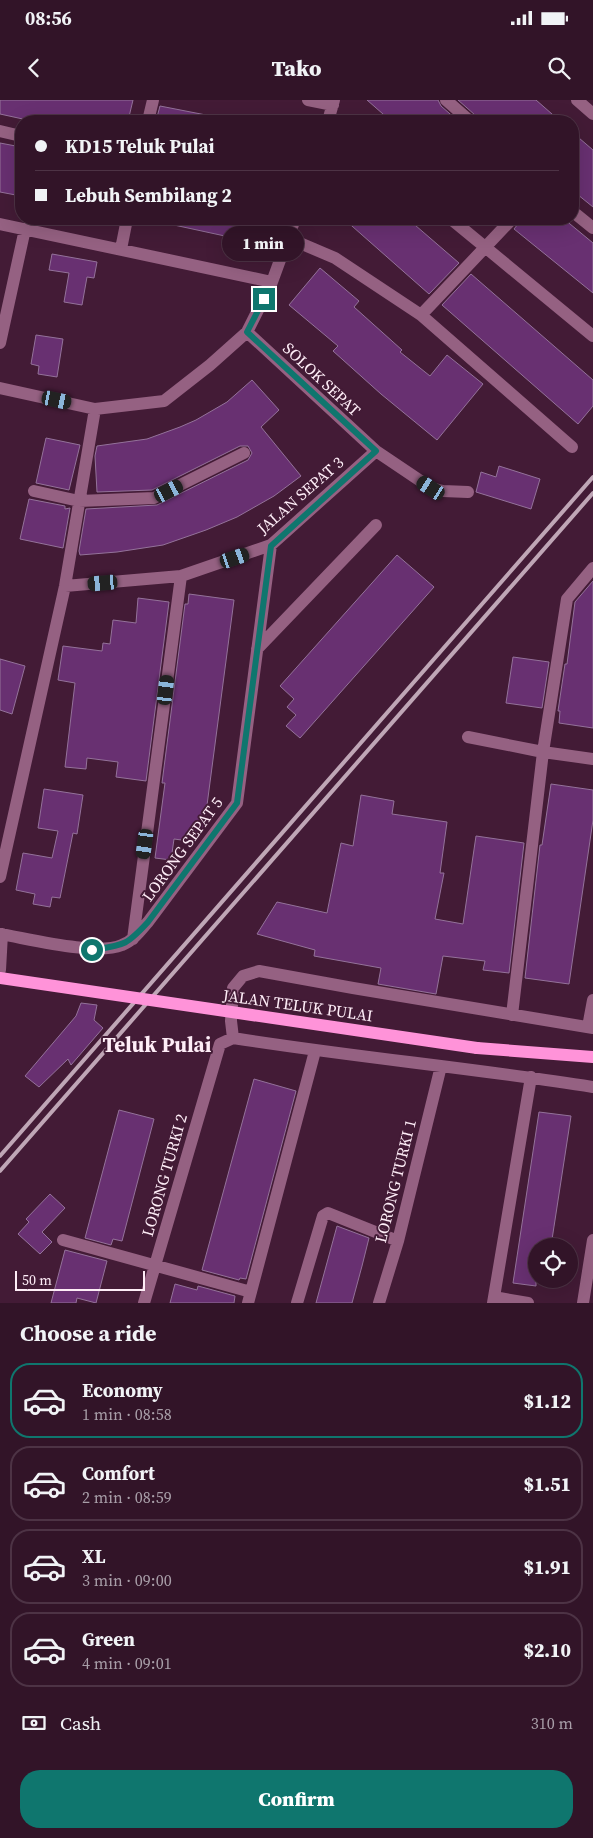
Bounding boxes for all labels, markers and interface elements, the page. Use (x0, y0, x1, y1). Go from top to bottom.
text: 08:56 (25, 5, 72, 31)
text: Tako (272, 53, 321, 83)
icon: back (20, 54, 48, 82)
icon: search (545, 54, 573, 82)
text: KD15 Teluk Pulai (65, 133, 215, 159)
text: Lebuh Sembilang 2 (65, 182, 232, 208)
callout: 1 min (223, 226, 305, 262)
text: 1 min (242, 232, 284, 254)
route end (253, 288, 275, 310)
street label: SOLOK SEPAT (278, 337, 366, 421)
car (40, 390, 73, 410)
street label: JALAN SEPAT 3 (251, 451, 348, 539)
car (414, 474, 447, 502)
car (152, 478, 185, 504)
car (218, 546, 251, 570)
car (87, 574, 118, 592)
car (156, 674, 175, 706)
street label: LORONG SEPAT 5 (137, 792, 227, 906)
car (135, 828, 154, 860)
route start (81, 939, 103, 961)
street label: JALAN TELUK PULAI (221, 983, 374, 1026)
district label: Teluk Pulai (103, 1030, 212, 1059)
street label: LORONG TURKI 2 (136, 1111, 192, 1239)
street label: LORONG TURKI 1 (369, 1117, 421, 1245)
map controls (528, 1238, 578, 1288)
button: locate (528, 1238, 578, 1288)
scale bar (15, 1268, 145, 1291)
text: 50 m (22, 1270, 52, 1290)
text: Choose a ride (20, 1318, 157, 1348)
text: Economy (82, 1377, 163, 1403)
icon: car (22, 1378, 67, 1423)
text: $1.12 (523, 1388, 571, 1414)
text: 1 min · 08:58 (82, 1403, 172, 1425)
text: Comfort (82, 1460, 155, 1486)
icon: car (22, 1461, 67, 1506)
text: $1.51 (523, 1471, 571, 1497)
text: 2 min · 08:59 (82, 1486, 172, 1508)
text: XL (82, 1543, 105, 1569)
icon: car (22, 1544, 67, 1589)
text: $1.91 (523, 1554, 571, 1580)
text: 3 min · 09:00 (82, 1569, 172, 1591)
text: Green (82, 1626, 135, 1652)
icon: car (22, 1627, 67, 1672)
text: $2.10 (523, 1637, 571, 1663)
text: 4 min · 09:01 (82, 1652, 172, 1674)
icon: cash (20, 1709, 48, 1737)
text: Cash (60, 1710, 101, 1736)
text: 310 m (531, 1712, 573, 1734)
button: Confirm (20, 1770, 573, 1828)

